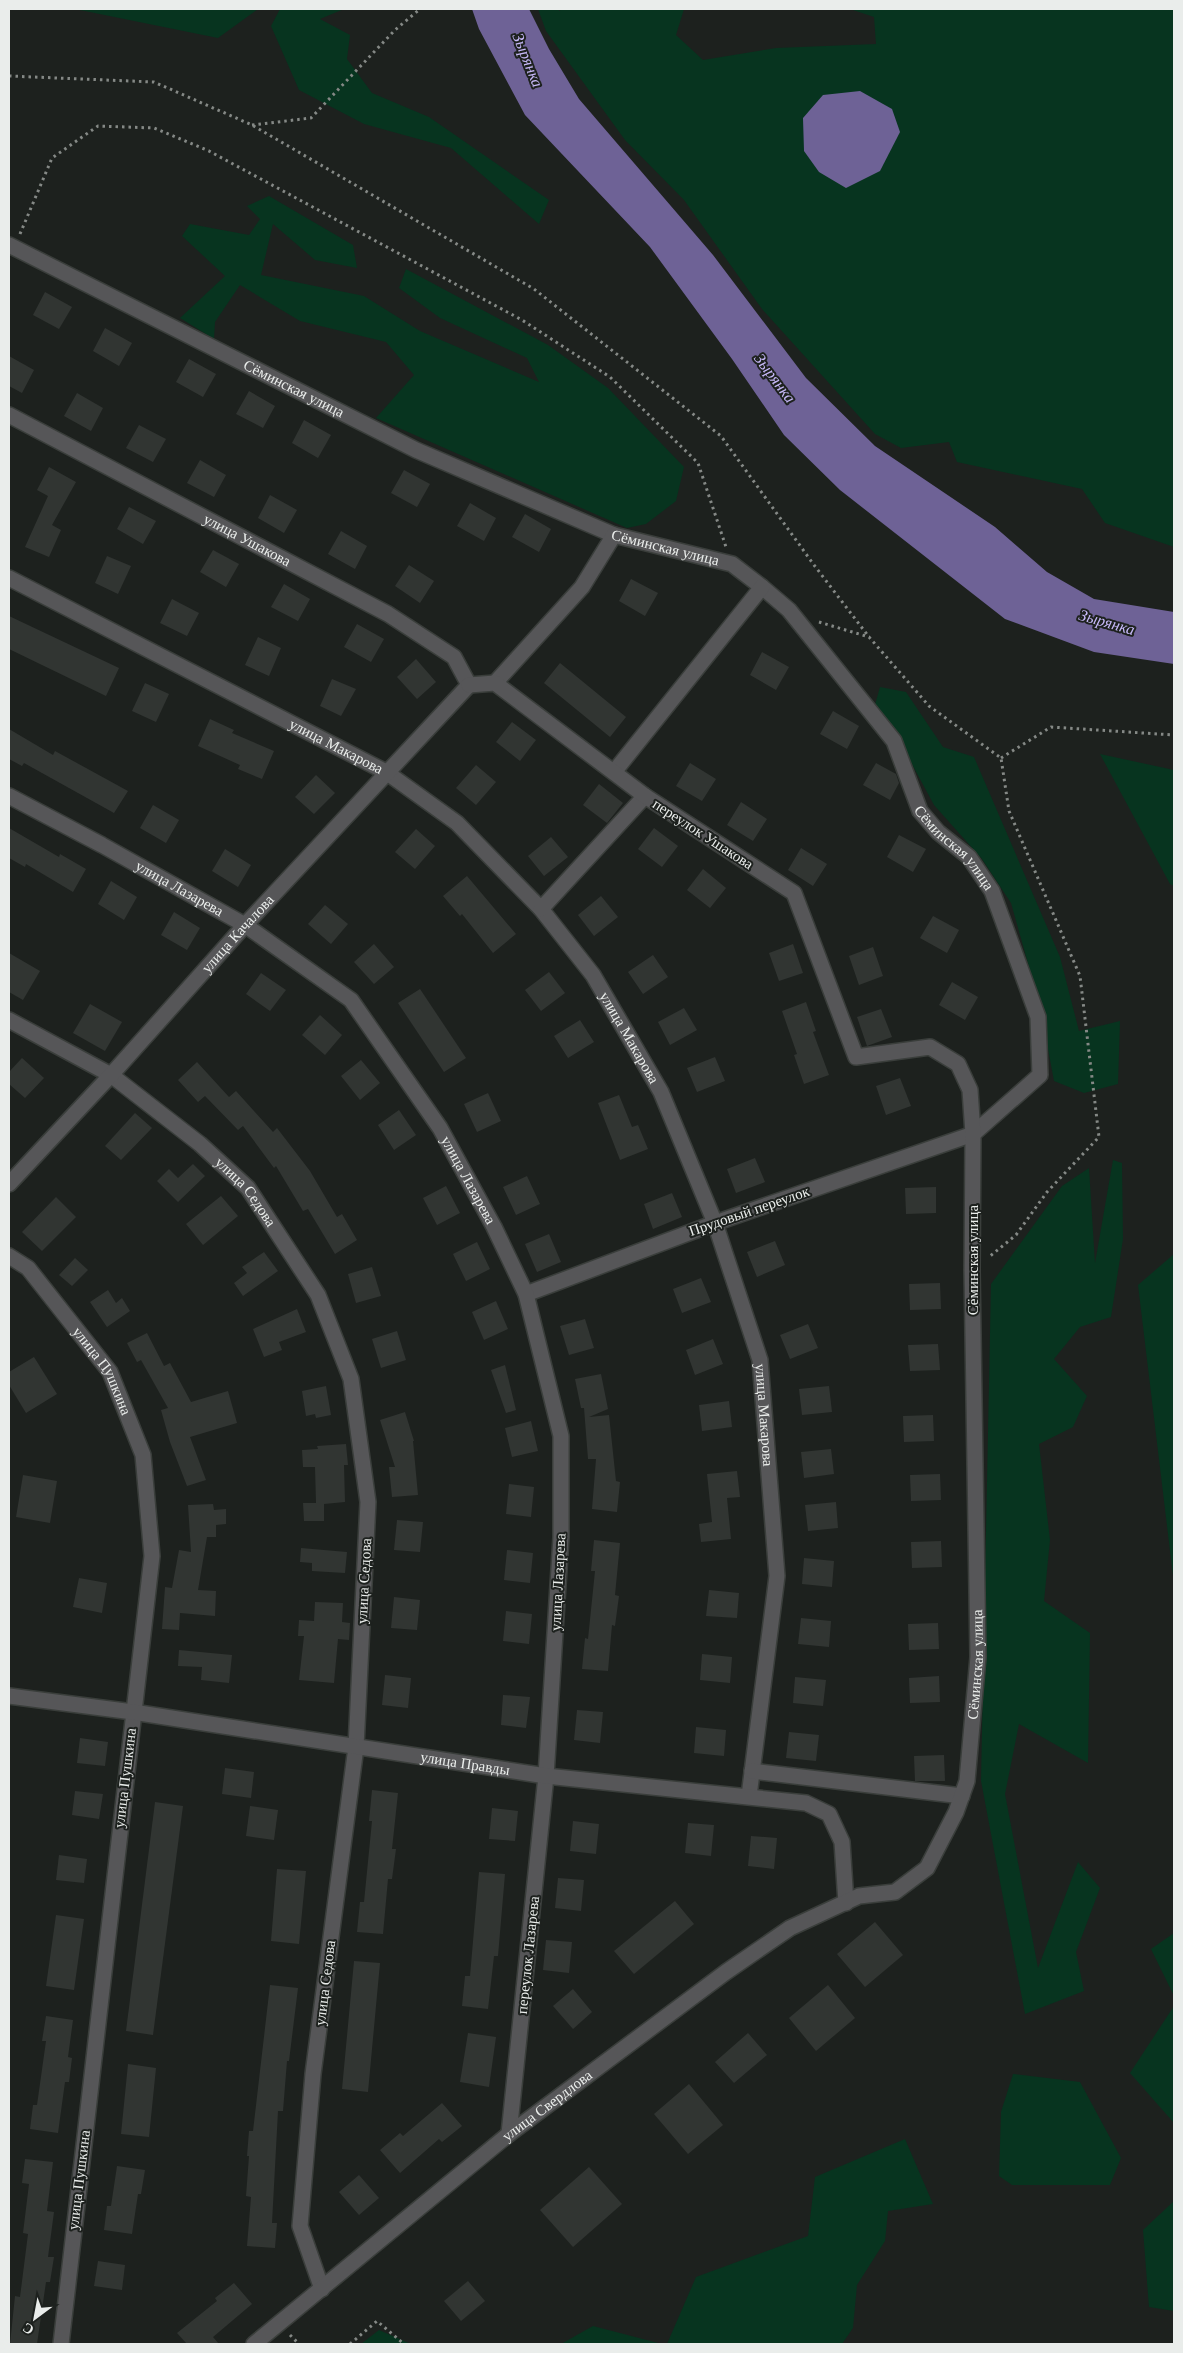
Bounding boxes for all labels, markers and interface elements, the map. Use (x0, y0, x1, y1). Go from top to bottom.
water label: Зырянка (509, 30, 547, 90)
water label: Зырянка (750, 350, 799, 406)
street label: Сёминская улица (241, 357, 347, 421)
street label: улица Ушакова (201, 511, 294, 570)
street label: Сёминская улица (610, 527, 721, 569)
water label: Зырянка (1077, 606, 1137, 639)
street label: улица Макарова (287, 716, 386, 777)
street label: переулок Ушакова (650, 796, 756, 873)
street label: Сёминская улица (911, 802, 997, 893)
street label: улица Лазарева (133, 857, 227, 919)
street label: улица Качалова (198, 891, 277, 976)
street label: улица Макарова (597, 989, 662, 1086)
street label: улица Лазарева (438, 1133, 499, 1227)
street label: улица Седова (212, 1154, 279, 1230)
street label: Прудовый переулок (687, 1183, 812, 1239)
street label: Сёминская улица (965, 1205, 981, 1315)
street label: улица Пушкина (69, 1324, 134, 1418)
street label: улица Макарова (752, 1363, 776, 1467)
street label: улица Лазарева (547, 1532, 569, 1631)
street label: улица Седова (354, 1537, 374, 1624)
street label: Сёминская улица (964, 1609, 986, 1720)
street label: улица Пушкина (111, 1727, 139, 1829)
street label: улица Правды (419, 1749, 511, 1778)
street label: переулок Лазарева (514, 1895, 542, 2015)
street label: улица Седова (312, 1939, 338, 2027)
street label: улица Свердлова (499, 2067, 596, 2144)
street label: улица Пушкина (65, 2129, 93, 2231)
north arrow (10, 2293, 60, 2343)
text: С (20, 2320, 37, 2338)

